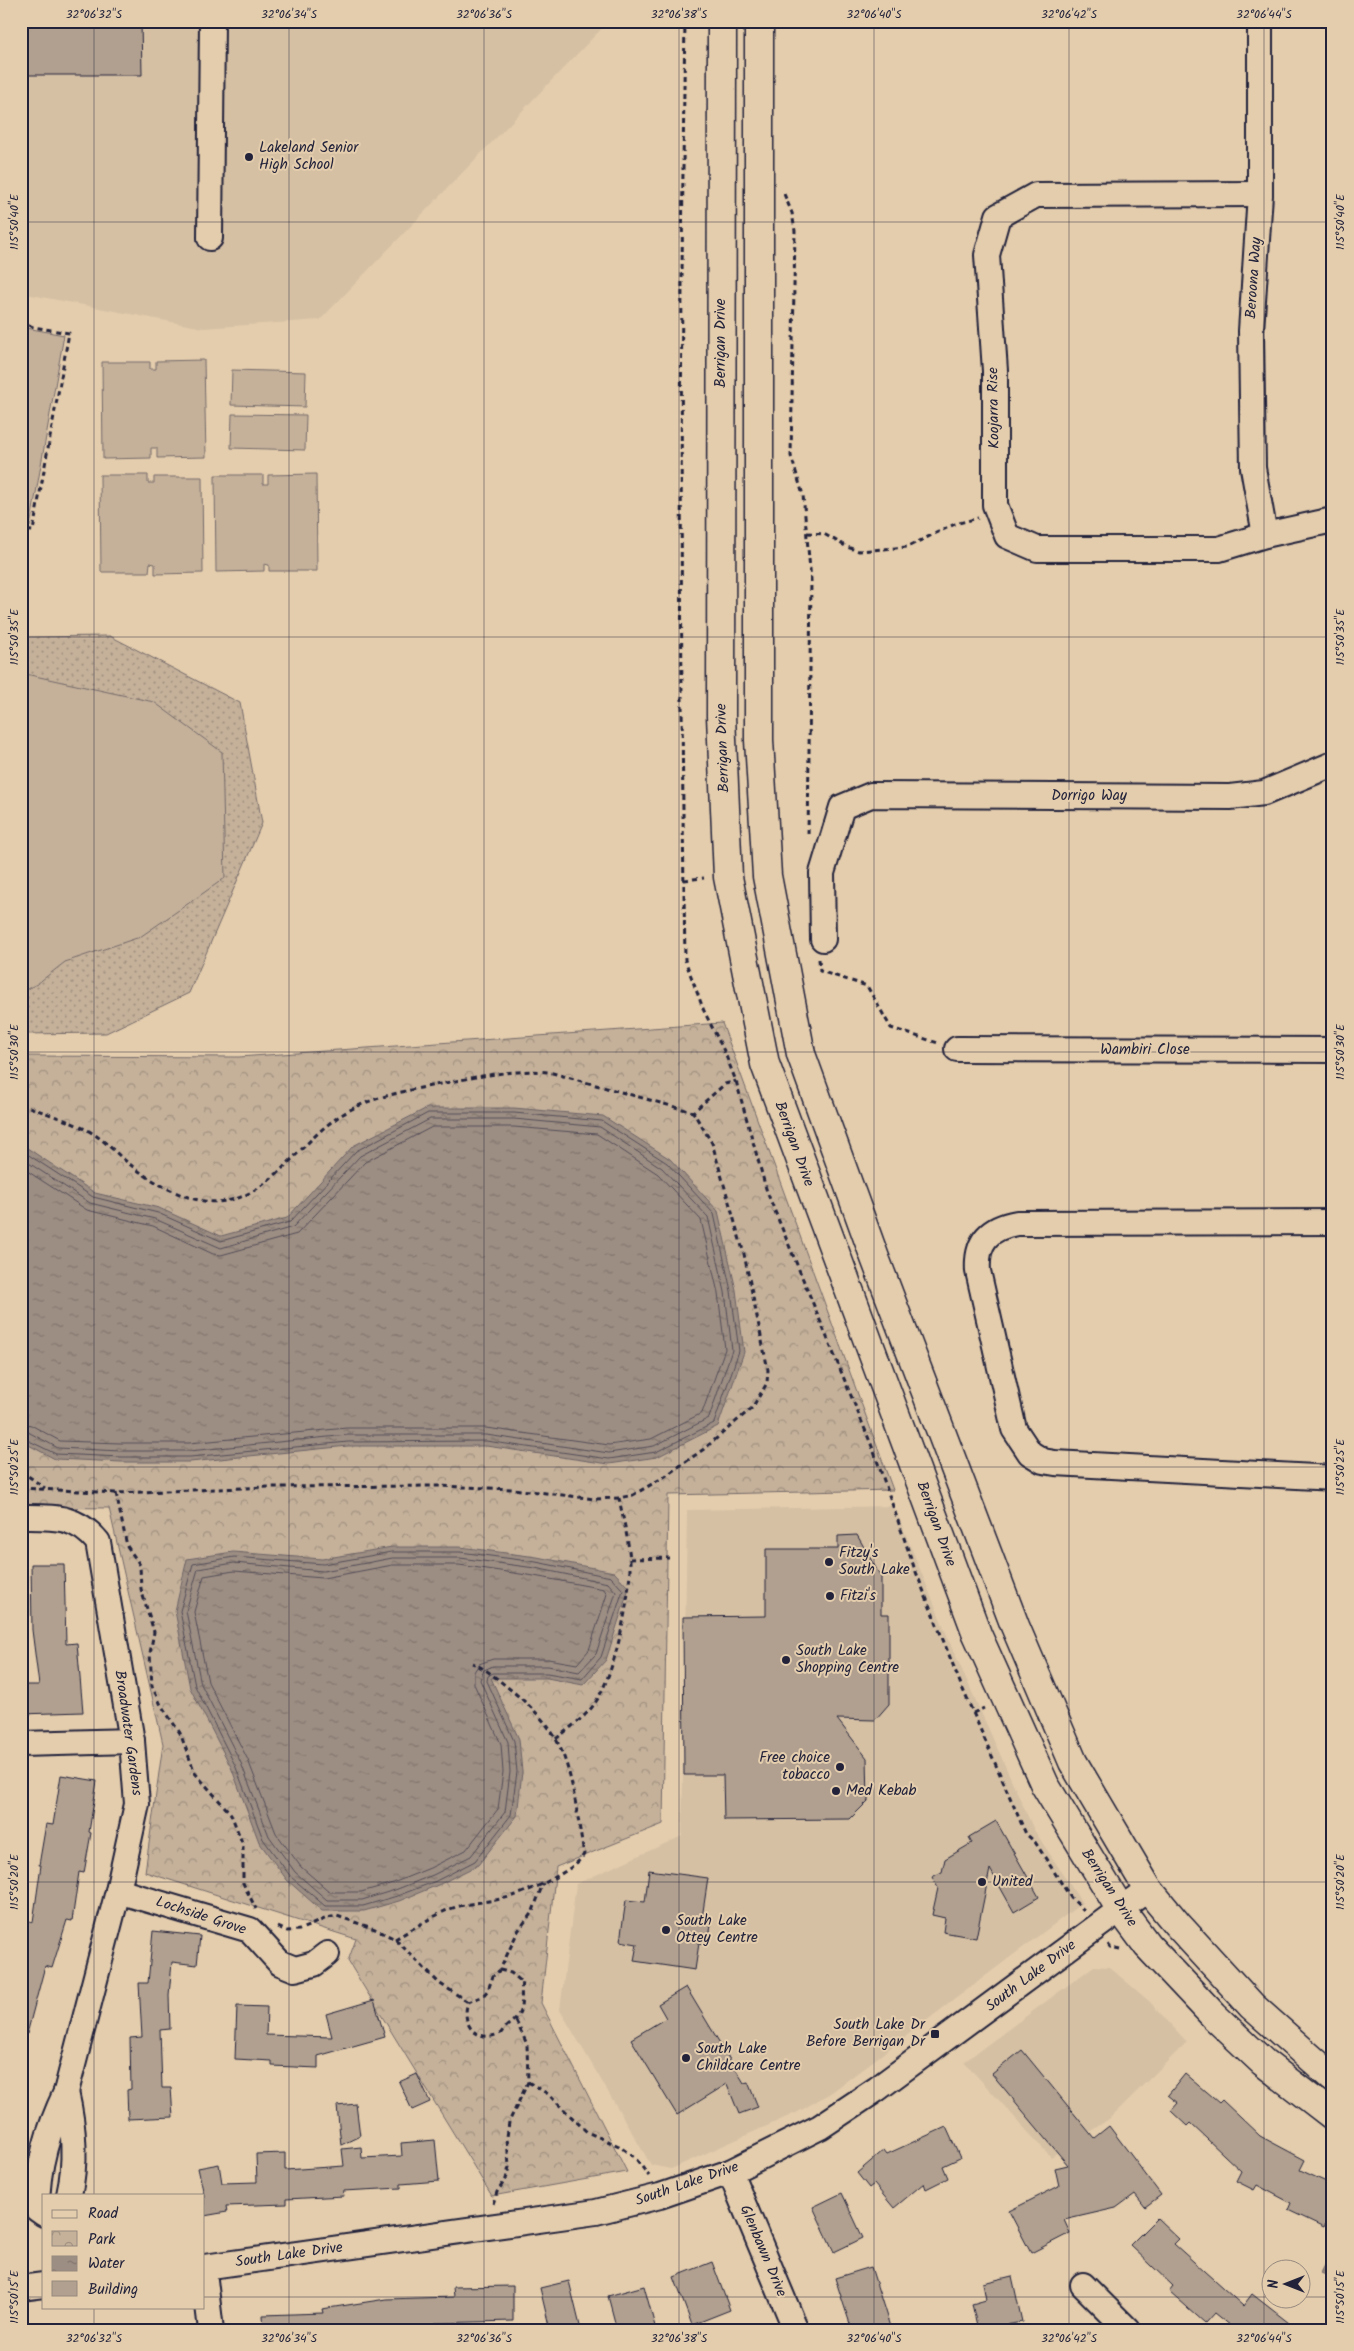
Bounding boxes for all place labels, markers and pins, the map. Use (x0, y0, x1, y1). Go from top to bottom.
place label: Lakeland Senior High School (259, 136, 359, 177)
marker: Lakeland Senior High School (243, 151, 255, 163)
place label: Fitzy's South Lake (839, 1541, 910, 1582)
marker: Fitzy's South Lake (823, 1556, 835, 1568)
place label: Fitzi's (840, 1584, 877, 1608)
marker: Fitzi's (824, 1590, 836, 1602)
place label: South Lake Shopping Centre (796, 1639, 899, 1680)
marker: South Lake Shopping Centre (780, 1654, 792, 1666)
place label: Free choice tobacco (759, 1746, 830, 1787)
marker: Free choice tobacco (834, 1761, 846, 1773)
place label: Med Kebab (846, 1779, 917, 1803)
marker: Med Kebab (830, 1785, 842, 1797)
place label: United (992, 1870, 1033, 1894)
marker: United (976, 1876, 988, 1888)
place label: South Lake Ottey Centre (676, 1909, 758, 1950)
marker: South Lake Ottey Centre (660, 1924, 672, 1936)
place label: South Lake Dr Before Berrigan Dr (806, 2013, 926, 2054)
marker: South Lake Dr Before Berrigan Dr (929, 2028, 941, 2040)
place label: South Lake Childcare Centre (696, 2037, 801, 2078)
marker: South Lake Childcare Centre (680, 2052, 692, 2064)

